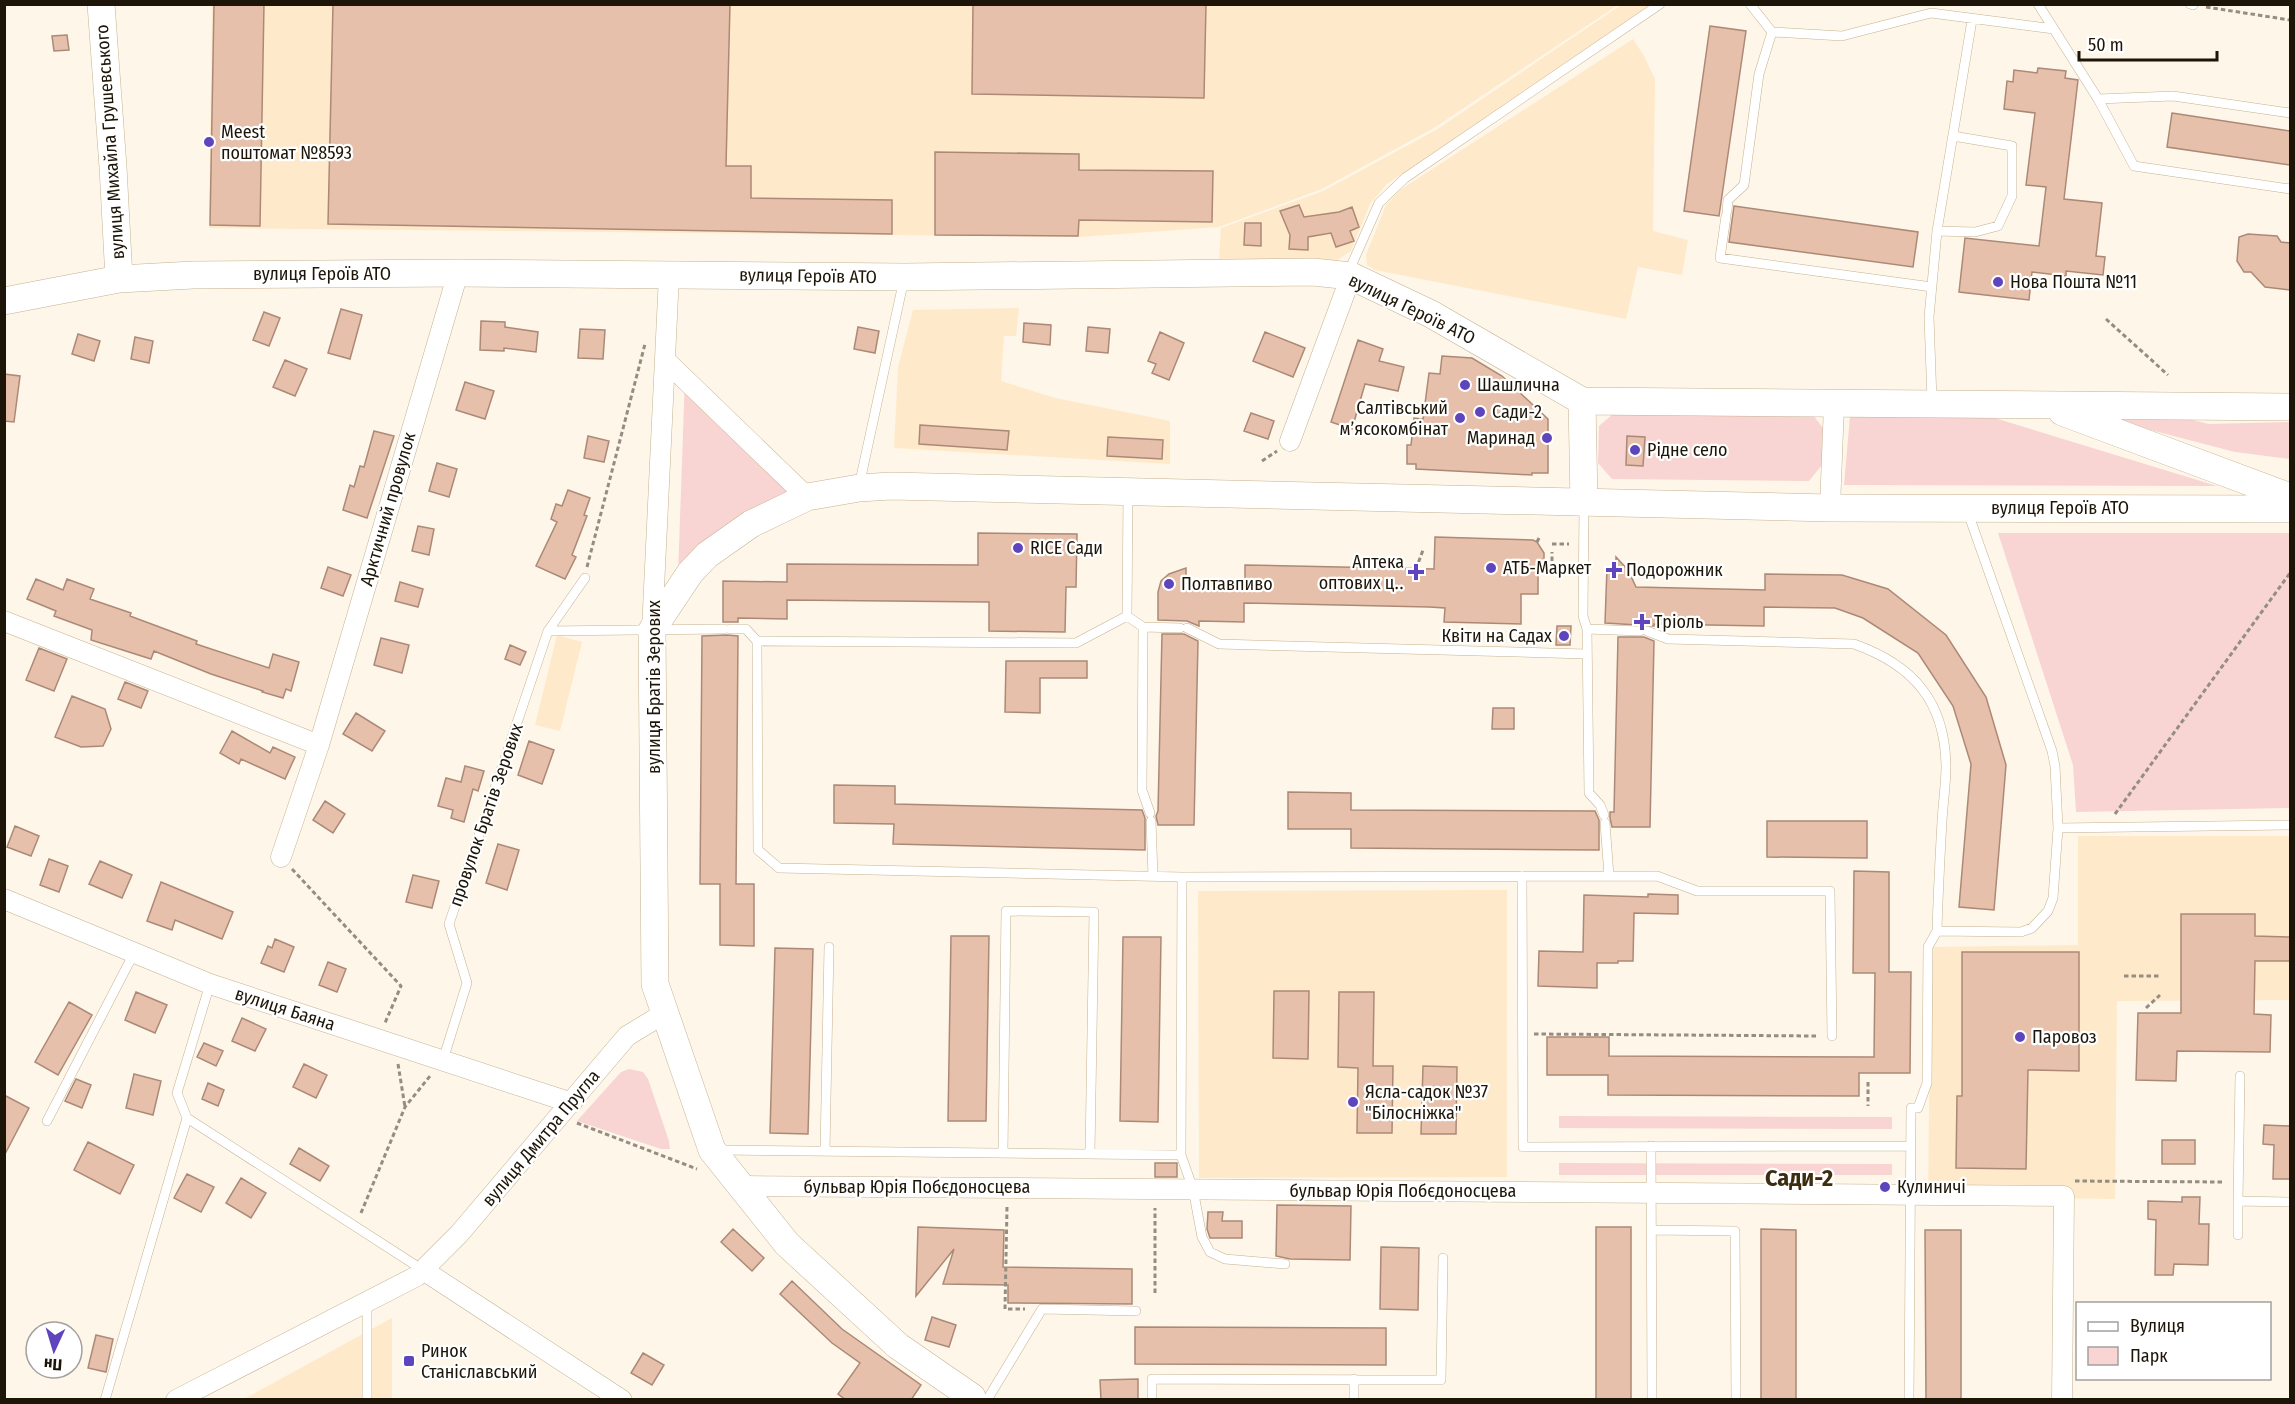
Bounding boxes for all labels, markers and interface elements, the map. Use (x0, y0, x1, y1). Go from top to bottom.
street label: вулиця Михайла Грушевського (91, 24, 129, 260)
scale bar (2079, 24, 2217, 62)
text: 50 m (2088, 34, 2124, 56)
place label: Meest поштомат №8593 (221, 121, 352, 164)
marker: Meest поштомат №8593 (202, 135, 216, 149)
street label: вулиця Героїв АТО (253, 263, 391, 285)
street label: вулиця Героїв АТО (739, 264, 877, 288)
street label: вулиця Героїв АТО (1345, 269, 1479, 349)
place label: Нова Пошта №11 (2010, 271, 2137, 293)
marker: Нова Пошта №11 (1991, 275, 2005, 289)
place label: Шашлична (1477, 374, 1560, 396)
marker: Шашлична (1458, 378, 1472, 392)
place label: Салтівський мʼясокомбінат (1340, 397, 1449, 440)
place label: Сади-2 (1492, 401, 1542, 423)
marker: Сади-2 (1473, 405, 1487, 419)
marker: Салтівський мʼясокомбінат (1453, 411, 1467, 425)
place label: Маринад (1467, 427, 1535, 449)
street label: Арктичний провулок (356, 429, 421, 588)
marker: Маринад (1540, 431, 1554, 445)
place label: Рідне село (1647, 439, 1728, 461)
marker: Рідне село (1628, 443, 1642, 457)
street label: вулиця Героїв АТО (1991, 497, 2129, 519)
place label: RICE Сади (1030, 537, 1103, 559)
marker: RICE Сади (1011, 541, 1025, 555)
place label: Аптека оптових ц‥ (1319, 551, 1404, 594)
place label: АТБ-Маркет (1503, 557, 1592, 579)
place label: Подорожник (1626, 559, 1723, 581)
marker: АТБ-Маркет (1484, 561, 1498, 575)
marker: Подорожник (1607, 563, 1621, 577)
marker: Аптека оптових ц‥ (1409, 565, 1423, 579)
place label: Полтавпиво (1181, 573, 1273, 595)
marker: Полтавпиво (1162, 577, 1176, 591)
street label: вулиця Братів Зерових (643, 600, 665, 774)
place label: Тріоль (1654, 611, 1703, 633)
marker: Тріоль (1635, 615, 1649, 629)
place label: Квіти на Садах (1441, 625, 1552, 647)
marker: Квіти на Садах (1557, 629, 1571, 643)
street label: провулок Братів Зерових (444, 720, 528, 909)
street label: вулиця Баяна (232, 982, 338, 1036)
place label: Паровоз (2032, 1026, 2097, 1048)
marker: Паровоз (2013, 1030, 2027, 1044)
street label: вулиця Дмитра Пругла (478, 1065, 605, 1211)
place label: Ясла-садок №37 "Білосніжка" (1365, 1081, 1488, 1124)
marker: Ясла-садок №37 "Білосніжка" (1346, 1095, 1360, 1109)
district label: Сади-2 (1765, 1164, 1833, 1192)
street label: бульвар Юрія Побєдоносцева (804, 1176, 1031, 1198)
place label: Кулиничі (1897, 1176, 1966, 1198)
street label: бульвар Юрія Побєдоносцева (1290, 1180, 1517, 1202)
marker: Кулиничі (1878, 1180, 1892, 1194)
legend (2076, 1302, 2271, 1380)
text: Вулиця (2130, 1315, 2185, 1337)
north arrow (24, 1320, 84, 1380)
place label: Ринок Станіславський (421, 1340, 537, 1383)
text: Парк (2130, 1345, 2168, 1367)
text: Пн (43, 1354, 63, 1375)
marker: Ринок Станіславський (402, 1354, 416, 1368)

